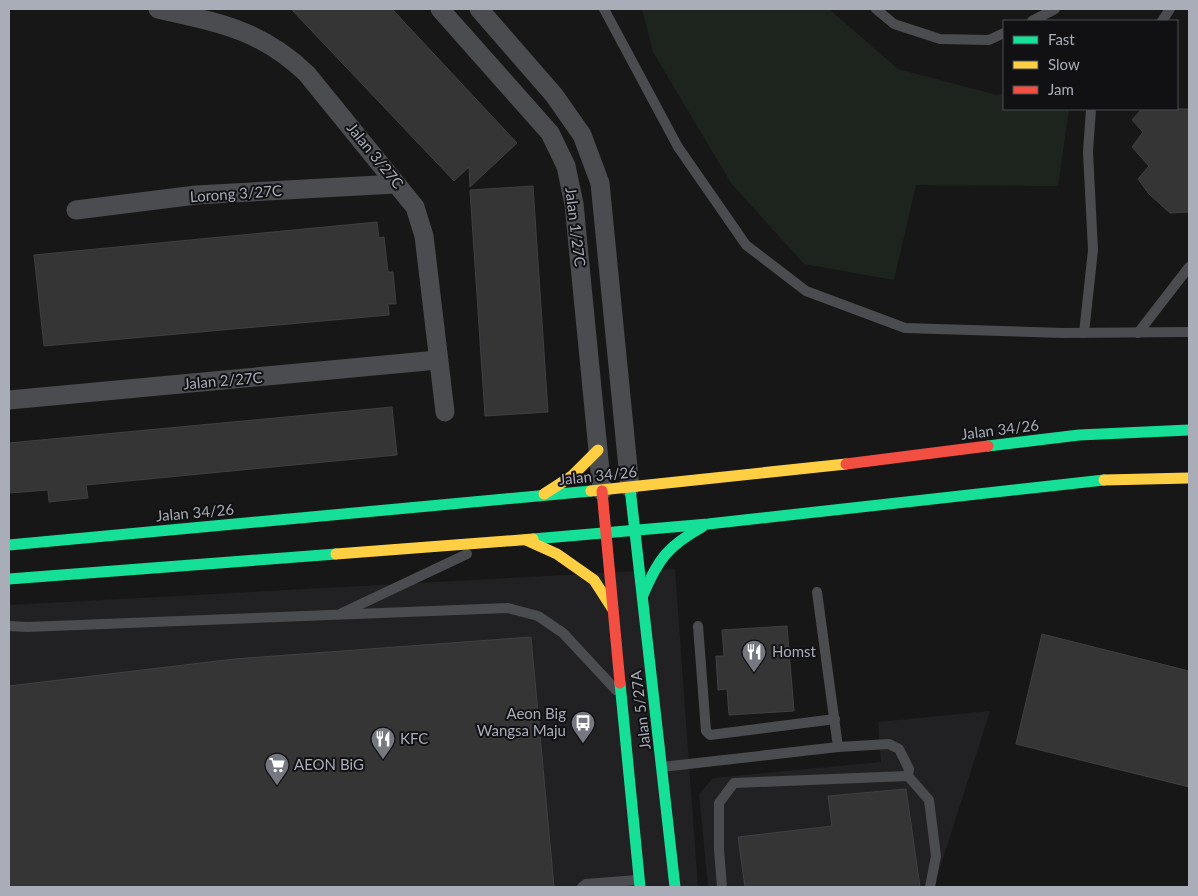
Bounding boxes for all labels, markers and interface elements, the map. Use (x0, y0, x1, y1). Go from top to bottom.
legend (1003, 20, 1178, 110)
text: Fast (1048, 30, 1075, 48)
text: Slow (1048, 55, 1080, 73)
text: Jam (1048, 80, 1074, 98)
street label: Jalan 3/27C (344, 119, 408, 192)
street label: Lorong 3/27C (189, 181, 283, 205)
street label: Jalan 1/27C (562, 186, 590, 267)
street label: Jalan 2/27C (182, 368, 263, 392)
street label: Jalan 34/26 (960, 415, 1040, 443)
street label: Jalan 34/26 (558, 462, 638, 488)
street label: Jalan 34/26 (155, 500, 235, 524)
restaurant icon: Homst (741, 639, 767, 673)
place label: Homst (772, 642, 817, 660)
street label: Jalan 5/27A (626, 669, 654, 751)
place label: Aeon Big Wangsa Maju (477, 704, 566, 739)
bus stop icon: Aeon Big Wangsa Maju (570, 710, 596, 744)
restaurant icon: KFC (370, 726, 396, 760)
place label: KFC (400, 729, 428, 747)
supermarket icon: AEON BiG (264, 752, 290, 786)
place label: AEON BiG (294, 755, 364, 773)

